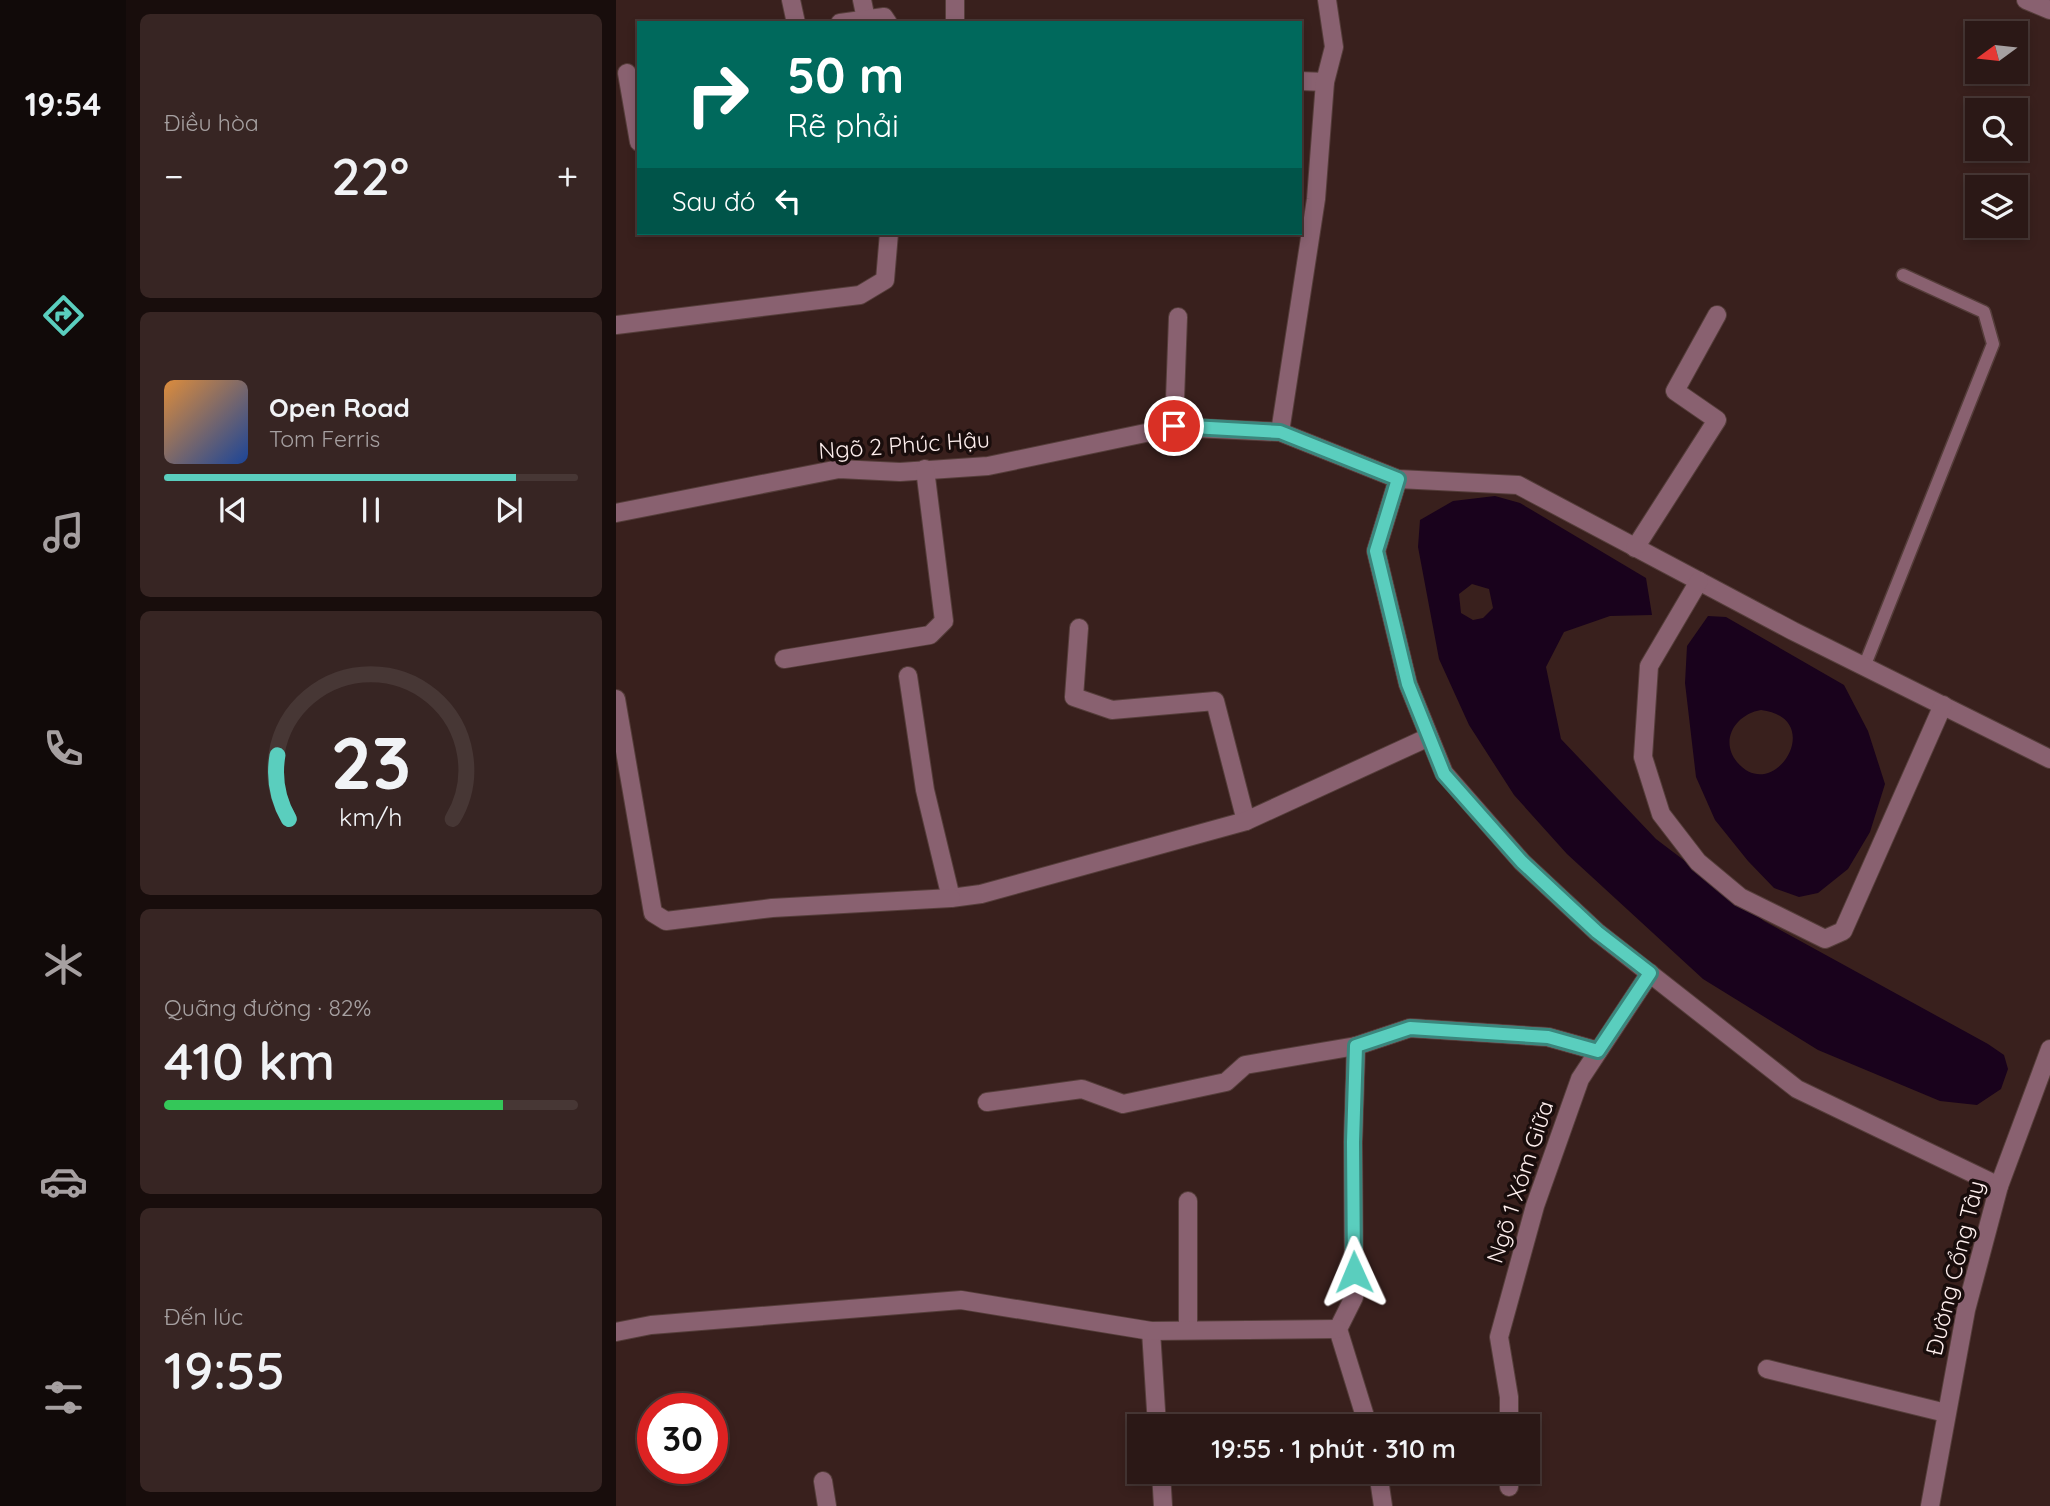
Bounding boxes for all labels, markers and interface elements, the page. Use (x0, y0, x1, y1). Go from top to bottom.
north arrow (1965, 21, 2028, 84)
map controls (1965, 21, 2028, 238)
text: 50 m (787, 44, 904, 105)
icon: right (672, 49, 763, 140)
text: 19:54 (25, 84, 101, 124)
button: search (1965, 98, 2028, 161)
text: Rẽ phải (787, 105, 899, 145)
text: Điều hòa (164, 108, 259, 137)
text: 22° (331, 143, 409, 208)
text: − (164, 152, 184, 200)
text: + (557, 152, 578, 200)
button: layers (1965, 175, 2028, 238)
icon: left (769, 182, 807, 220)
text: Sau đó (672, 185, 755, 218)
icon: directions (39, 291, 88, 340)
text: Open Road (269, 391, 410, 424)
pin (1144, 396, 1204, 456)
icon: arrive (1155, 407, 1193, 445)
text: Tom Ferris (269, 424, 380, 453)
street label: Ngõ 2 Phúc Hậu (817, 424, 991, 465)
icon: previous (214, 491, 252, 529)
icon: pause (352, 491, 390, 529)
icon: next (490, 491, 528, 529)
icon: music (39, 508, 88, 557)
text: 23 (331, 716, 411, 807)
icon: phone (39, 724, 88, 773)
text: km/h (339, 801, 403, 832)
icon: climate (39, 940, 88, 989)
text: Quãng đường · 82% (164, 993, 371, 1022)
text: 410 km (164, 1028, 335, 1093)
street label: Ngõ 1 Xóm Giữa (1480, 1097, 1559, 1267)
icon: car (39, 1157, 88, 1206)
street label: Đường Cổng Tây (1919, 1178, 1990, 1358)
position arrow (1317, 1235, 1391, 1309)
text: Đến lúc (164, 1302, 243, 1331)
text: 19:55 (164, 1337, 285, 1402)
icon: filters (39, 1373, 88, 1422)
speed limit sign: 30 (637, 1393, 728, 1484)
text: 19:55 · 1 phút · 310 m (1211, 1432, 1456, 1465)

